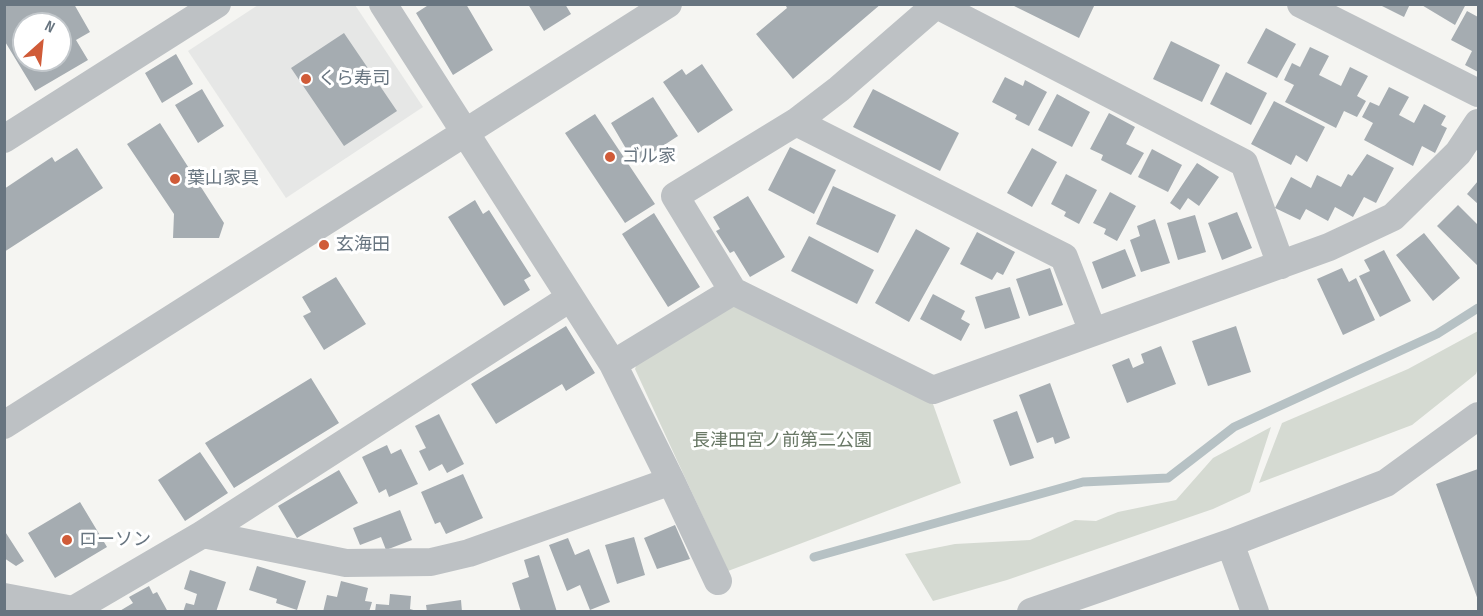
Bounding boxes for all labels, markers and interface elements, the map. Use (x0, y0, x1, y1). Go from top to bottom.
north arrow (12, 12, 72, 72)
text: N (41, 17, 58, 38)
place label: くら寿司 (318, 68, 390, 90)
marker: くら寿司 (299, 72, 313, 86)
place label: ゴル家 (622, 146, 676, 168)
marker: ゴル家 (603, 150, 617, 164)
place label: 葉山家具 (187, 168, 259, 190)
marker: 葉山家具 (168, 172, 182, 186)
place label: 玄海田 (336, 234, 390, 256)
marker: 玄海田 (317, 238, 331, 252)
park label: 長津田宮ノ前第二公園 (692, 430, 872, 452)
place label: ローソン (79, 529, 151, 551)
marker: ローソン (60, 533, 74, 547)

